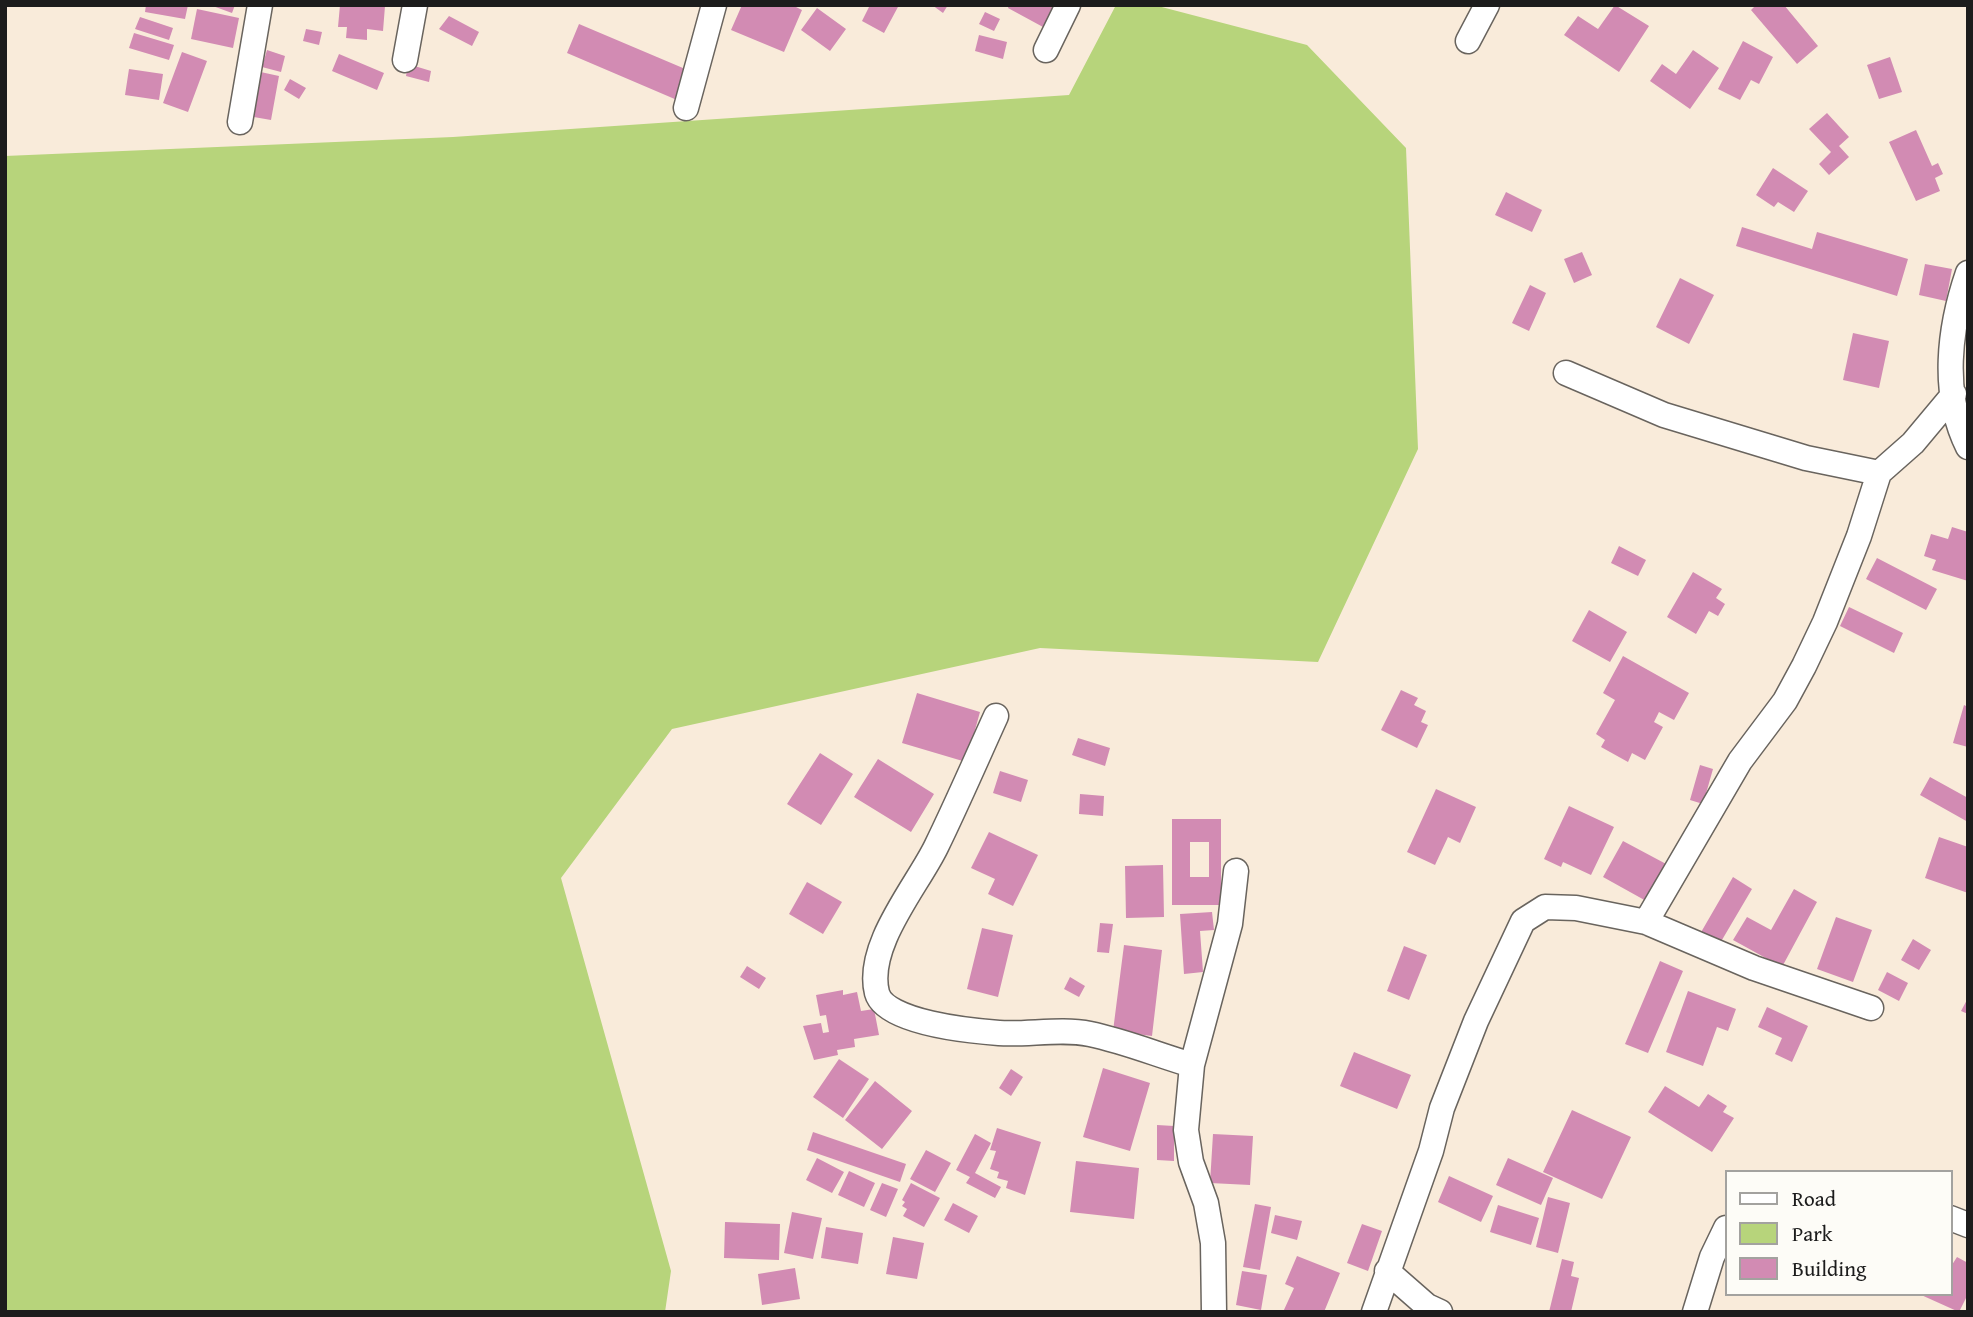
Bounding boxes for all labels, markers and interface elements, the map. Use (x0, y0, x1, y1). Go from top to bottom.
legend (1724, 1170, 1952, 1296)
text: Road (1792, 1183, 1836, 1214)
text: Park (1792, 1218, 1833, 1249)
text: Building (1792, 1253, 1866, 1284)

